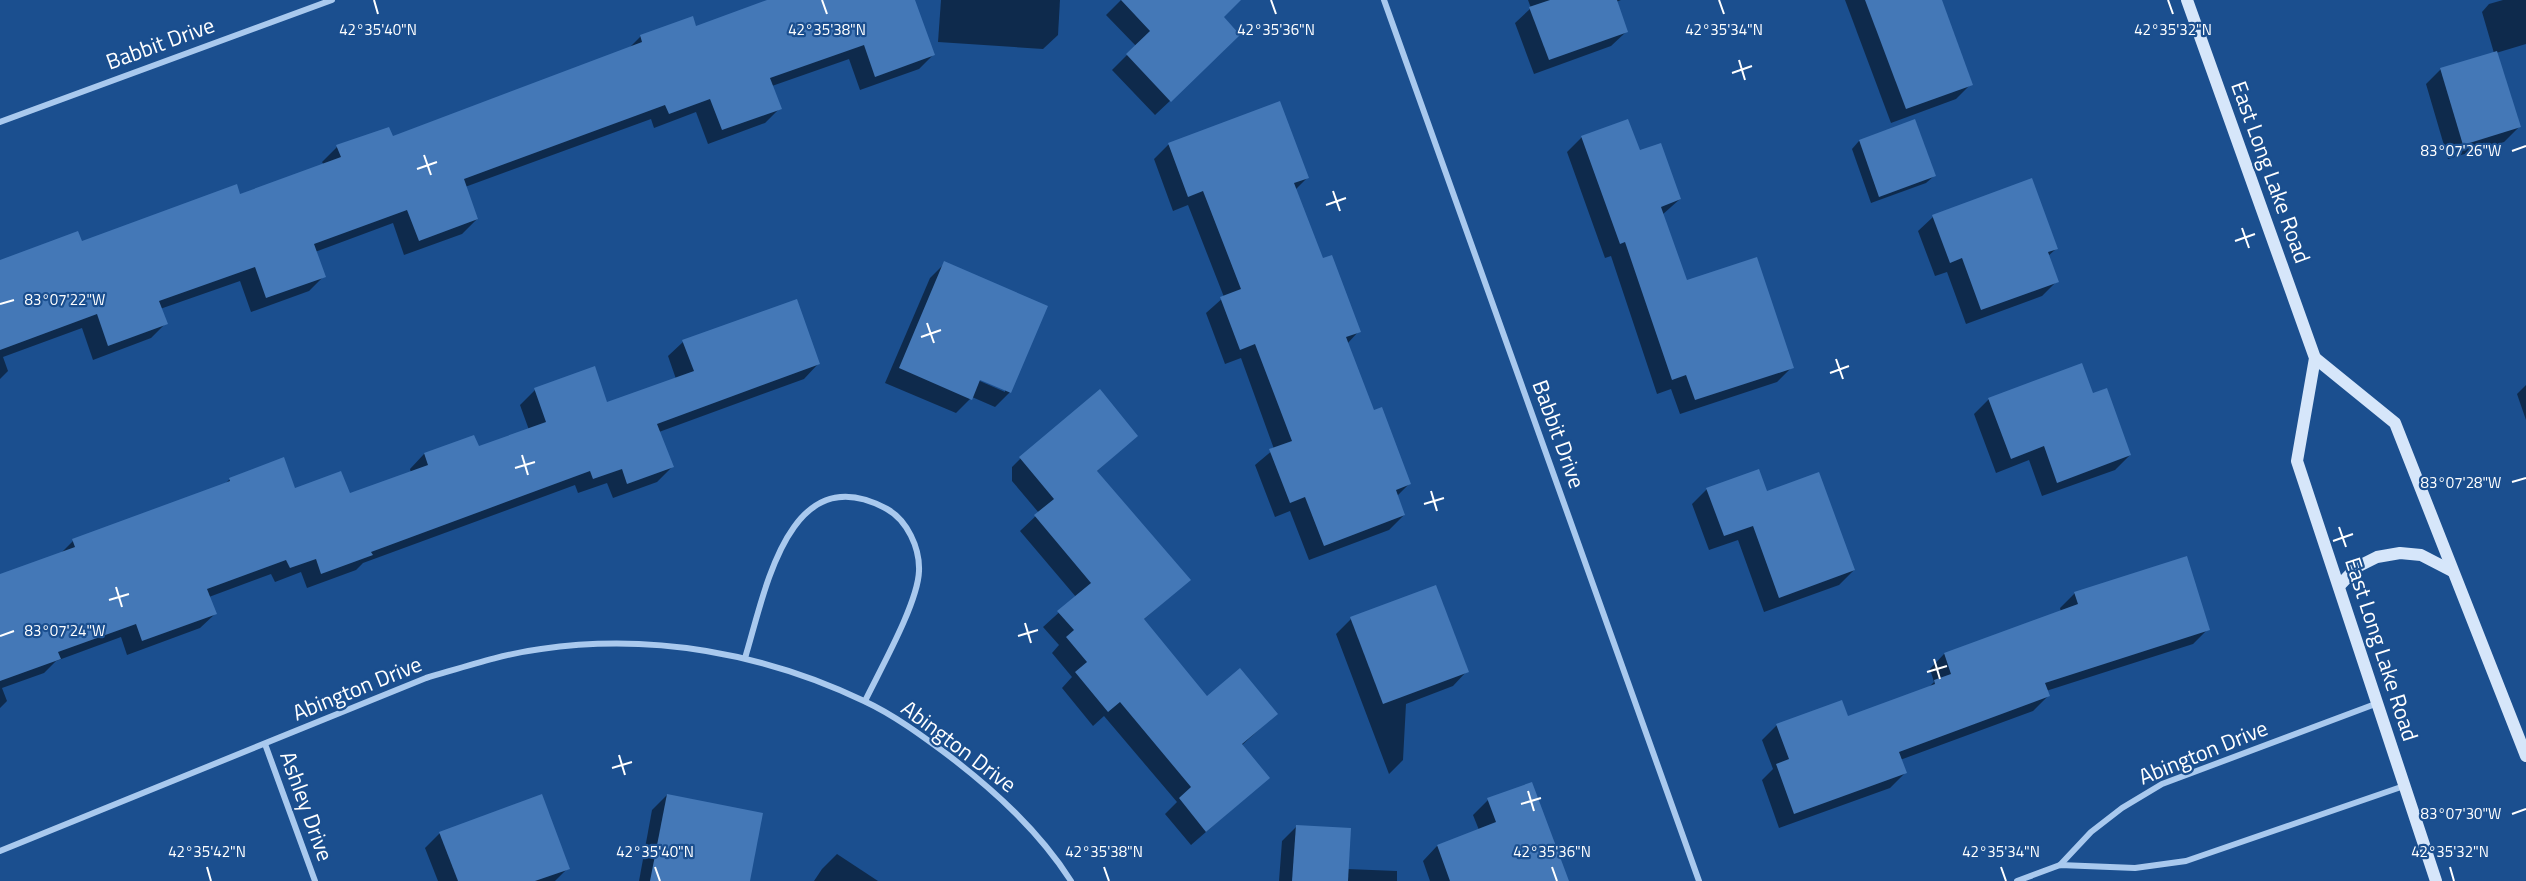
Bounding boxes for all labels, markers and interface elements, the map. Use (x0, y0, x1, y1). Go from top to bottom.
street label: Babbit Drive (101, 8, 219, 78)
text: 42°35'40"N (339, 18, 417, 41)
text: 42°35'38"N (788, 18, 866, 41)
text: 42°35'36"N (1237, 18, 1315, 41)
text: 42°35'34"N (1685, 18, 1763, 41)
text: 42°35'32"N (2134, 18, 2212, 41)
street label: East Long Lake Road (2222, 76, 2320, 268)
text: 83°07'26"W (2421, 139, 2501, 162)
text: 83°07'22"W (25, 288, 105, 311)
street label: Babbit Drive (1524, 375, 1594, 493)
text: 83°07'28"W (2421, 471, 2501, 494)
street label: East Long Lake Road (2336, 553, 2428, 745)
text: 83°07'24"W (25, 619, 105, 642)
street label: Abington Drive (287, 647, 427, 729)
street label: Abington Drive (894, 691, 1024, 801)
street label: Abington Drive (2133, 711, 2273, 793)
street label: Ashley Drive (271, 746, 343, 866)
text: 83°07'30"W (2421, 802, 2501, 825)
text: 42°35'42"N (168, 840, 246, 863)
text: 42°35'40"N (616, 840, 694, 863)
text: 42°35'38"N (1065, 840, 1143, 863)
text: 42°35'36"N (1513, 840, 1591, 863)
text: 42°35'34"N (1962, 840, 2040, 863)
text: 42°35'32"N (2411, 840, 2489, 863)

